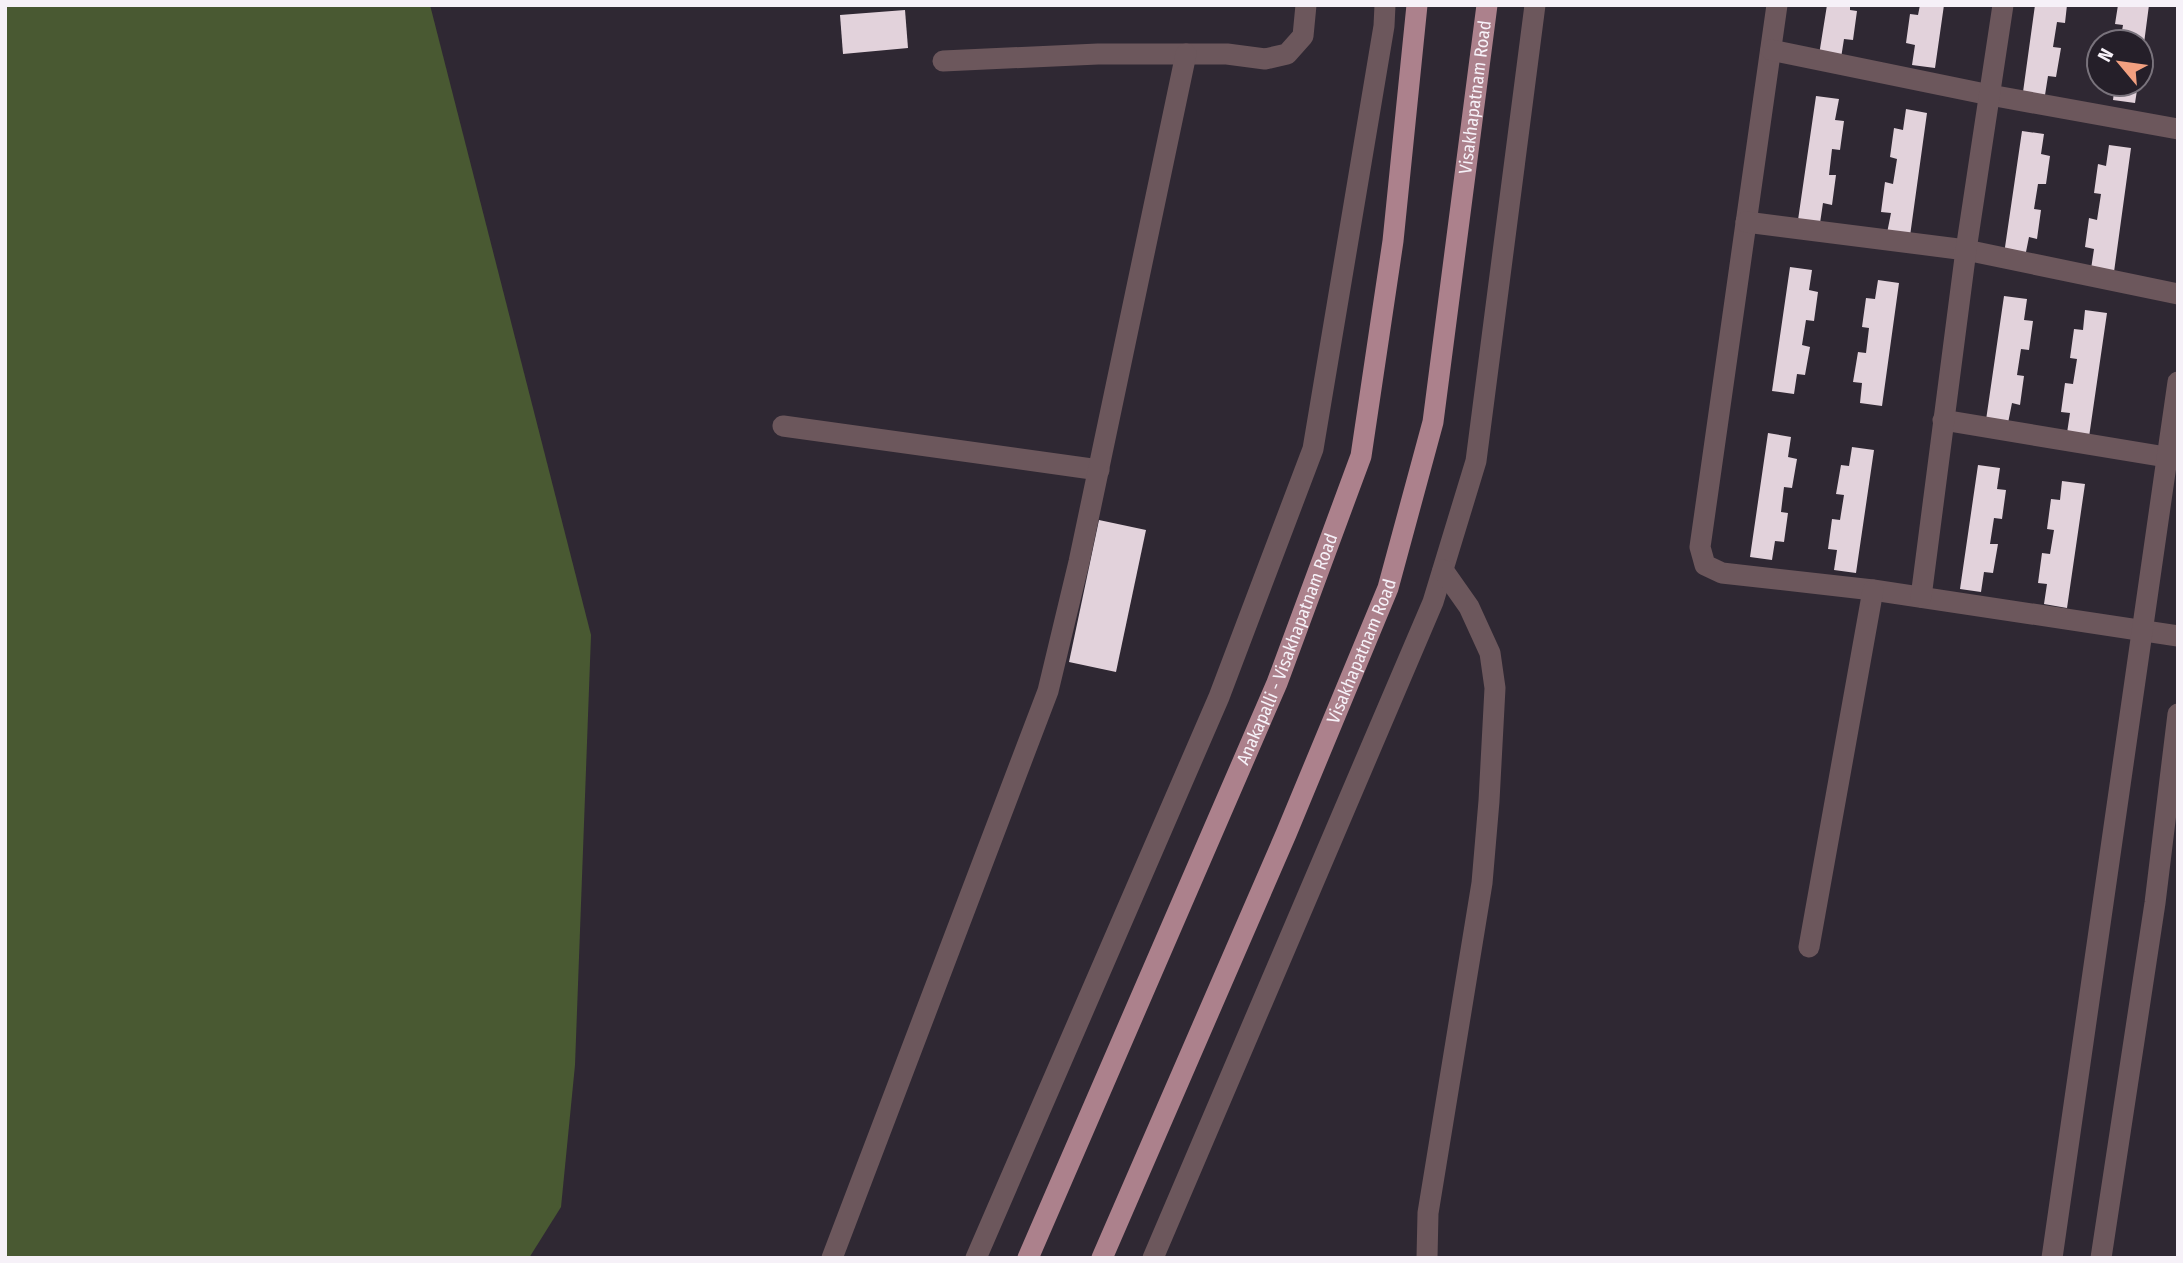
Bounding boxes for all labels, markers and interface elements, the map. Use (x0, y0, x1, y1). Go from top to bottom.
street label: Visakhapatnam Road (1454, 19, 1496, 175)
north arrow (2085, 28, 2155, 98)
text: N (2093, 44, 2118, 66)
street label: Anakapalli - Visakhapatnam Road (1232, 530, 1342, 768)
street label: Visakhapatnam Road (1322, 577, 1401, 727)

